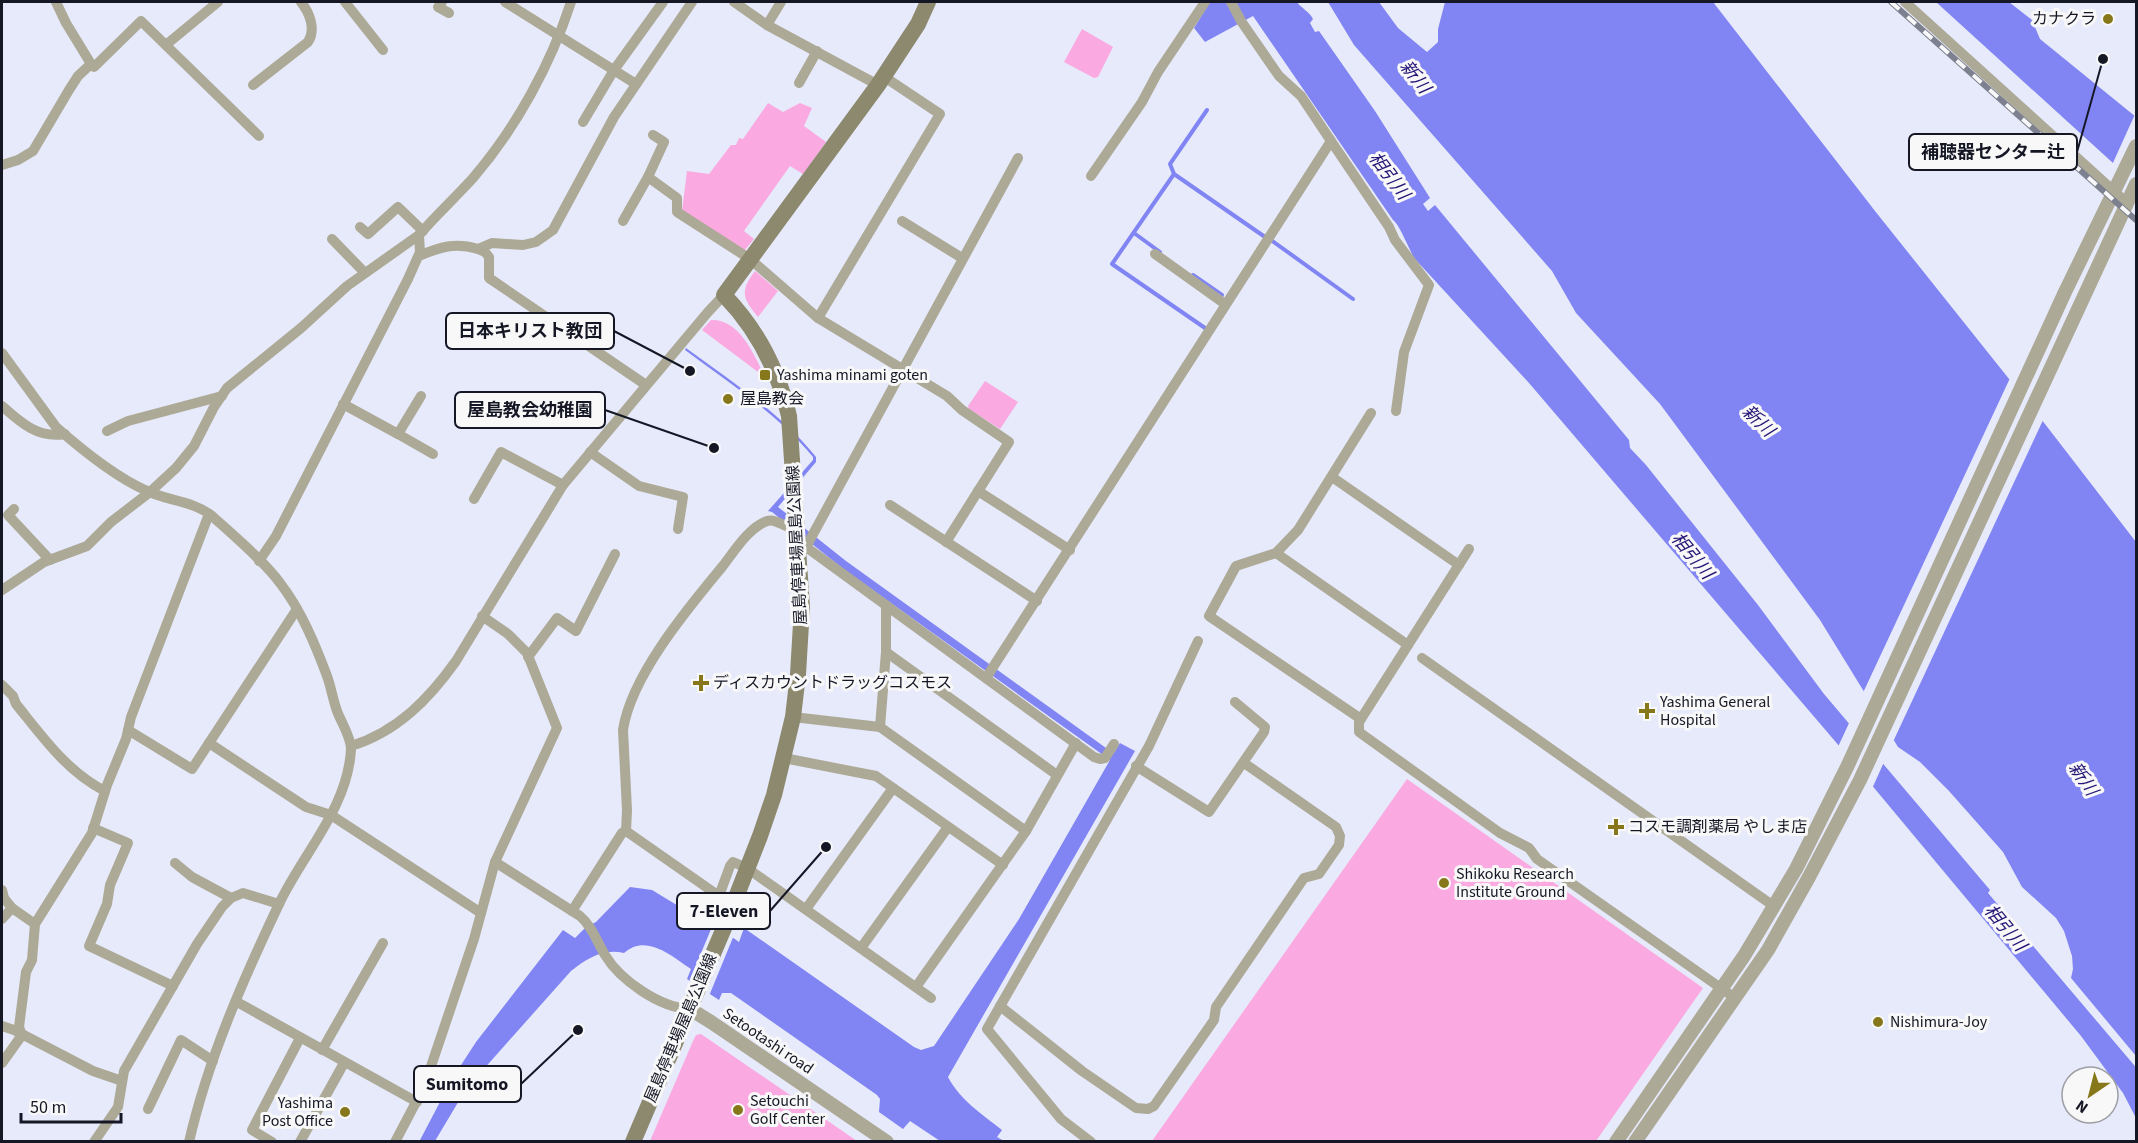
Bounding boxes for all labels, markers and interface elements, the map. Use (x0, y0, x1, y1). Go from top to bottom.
place label: カナクラ (2032, 8, 2096, 30)
marker: カナクラ (2101, 12, 2115, 26)
water label: 新川 (1394, 55, 1437, 100)
callout: 補聴器センター辻 (1909, 134, 2077, 170)
text: 補聴器センター辻 (1921, 140, 2065, 165)
water label: 相引川 (1363, 147, 1416, 207)
callout: 日本キリスト教団 (446, 313, 614, 349)
text: 日本キリスト教団 (458, 319, 602, 344)
place label: Yashima minami goten (776, 364, 928, 386)
marker: Yashima minami goten (758, 368, 772, 382)
place label: 屋島教会 (740, 388, 804, 410)
callout: 屋島教会幼稚園 (455, 392, 605, 428)
marker: 屋島教会 (721, 392, 735, 406)
text: 屋島教会幼稚園 (467, 398, 593, 423)
water label: 新川 (1736, 400, 1781, 444)
street label: 屋島停車場屋島公園線 (782, 465, 812, 625)
water label: 相引川 (1665, 527, 1720, 586)
place label: ディスカウントドラッグコスモス (713, 672, 952, 694)
marker: ディスカウントドラッグコスモス (694, 676, 708, 690)
place label: Yashima General Hospital (1659, 691, 1770, 731)
marker: Yashima General Hospital (1638, 702, 1656, 720)
water label: 新川 (2063, 757, 2105, 803)
place label: コスモ調剤薬局 やしま店 (1628, 816, 1807, 838)
marker: コスモ調剤薬局 やしま店 (1609, 820, 1623, 834)
place label: Shikoku Research Institute Ground (1456, 863, 1574, 903)
marker: Shikoku Research Institute Ground (1437, 876, 1451, 890)
callout: 7-Eleven (677, 893, 770, 929)
text: 7-Eleven (690, 899, 758, 924)
water label: 相引川 (1978, 899, 2033, 958)
street label: 屋島停車場屋島公園線 (640, 950, 722, 1106)
street label: Setootashi road (718, 1003, 818, 1079)
place label: Nishimura-Joy (1890, 1011, 1988, 1033)
marker: Nishimura-Joy (1871, 1015, 1885, 1029)
north arrow (2060, 1065, 2120, 1125)
callout: Sumitomo (414, 1066, 521, 1102)
text: Sumitomo (426, 1072, 508, 1097)
scale bar (21, 1086, 122, 1124)
place label: Setouchi Golf Center (750, 1090, 825, 1130)
place label: Yashima Post Office (262, 1092, 333, 1132)
text: N (2071, 1094, 2093, 1119)
text: 50 m (30, 1095, 66, 1120)
marker: Setouchi Golf Center (731, 1103, 745, 1117)
marker: Yashima Post Office (338, 1105, 352, 1119)

